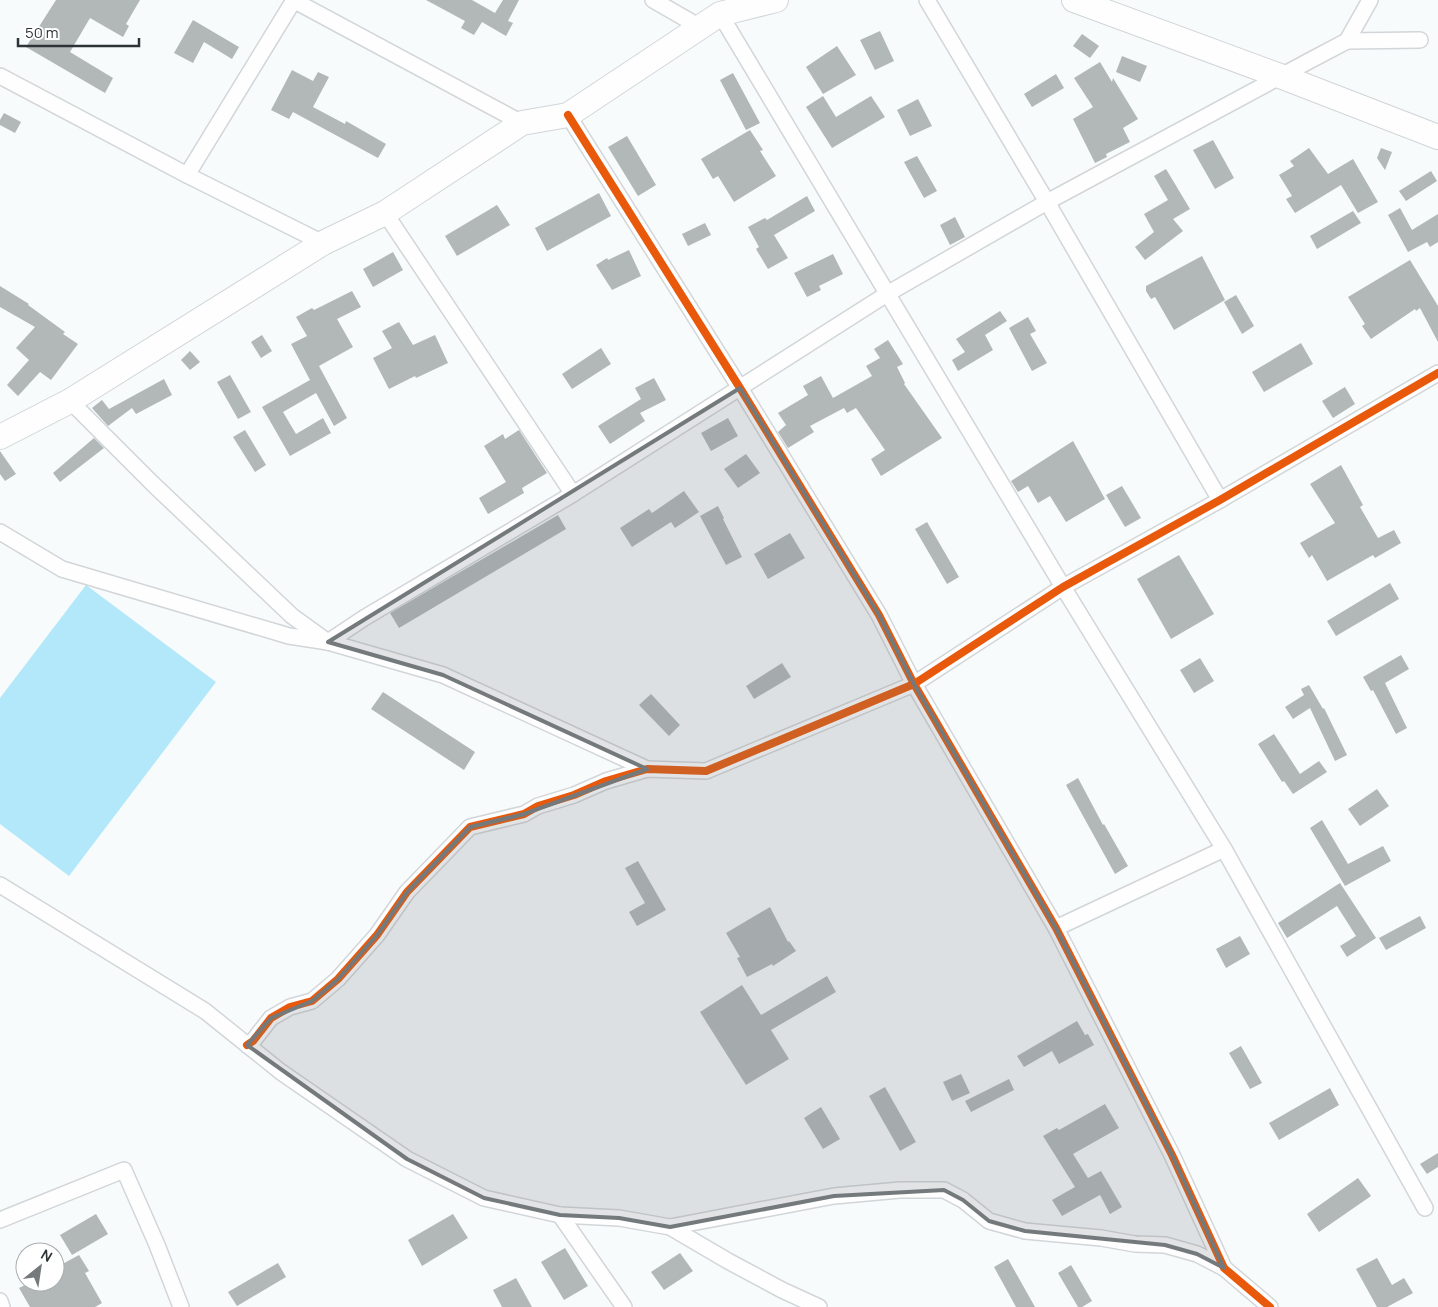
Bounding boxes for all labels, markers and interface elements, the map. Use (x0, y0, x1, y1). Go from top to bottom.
scale bar (18, 15, 139, 47)
text: 50 m (25, 22, 59, 43)
north arrow (15, 1242, 65, 1292)
text: N (38, 1245, 56, 1266)

